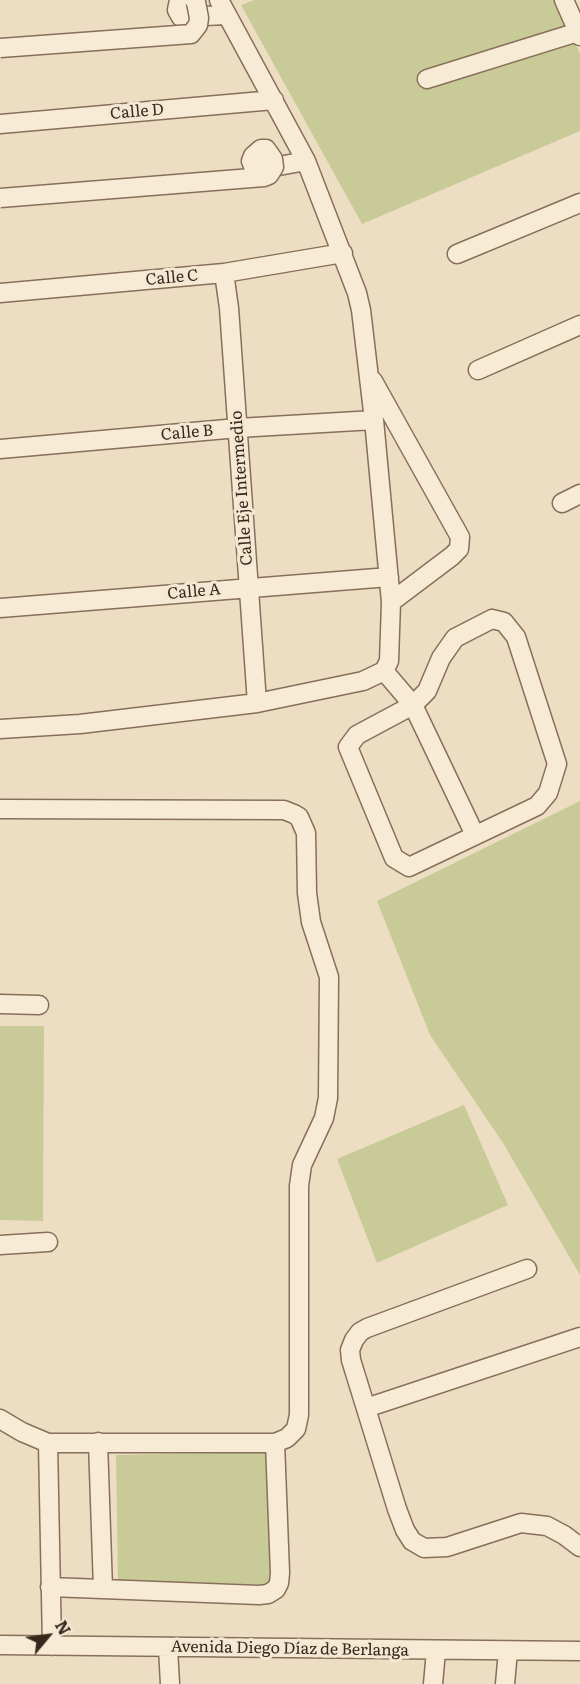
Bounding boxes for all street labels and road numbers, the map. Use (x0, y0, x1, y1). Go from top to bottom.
street label: Calle D (109, 100, 165, 124)
street label: Calle C (145, 266, 199, 290)
street label: Calle Eje Intermedio (227, 410, 257, 566)
street label: Calle B (160, 421, 214, 445)
street label: Calle A (167, 580, 221, 604)
street label: Avenida Diego Díaz de Berlanga (171, 1637, 409, 1661)

